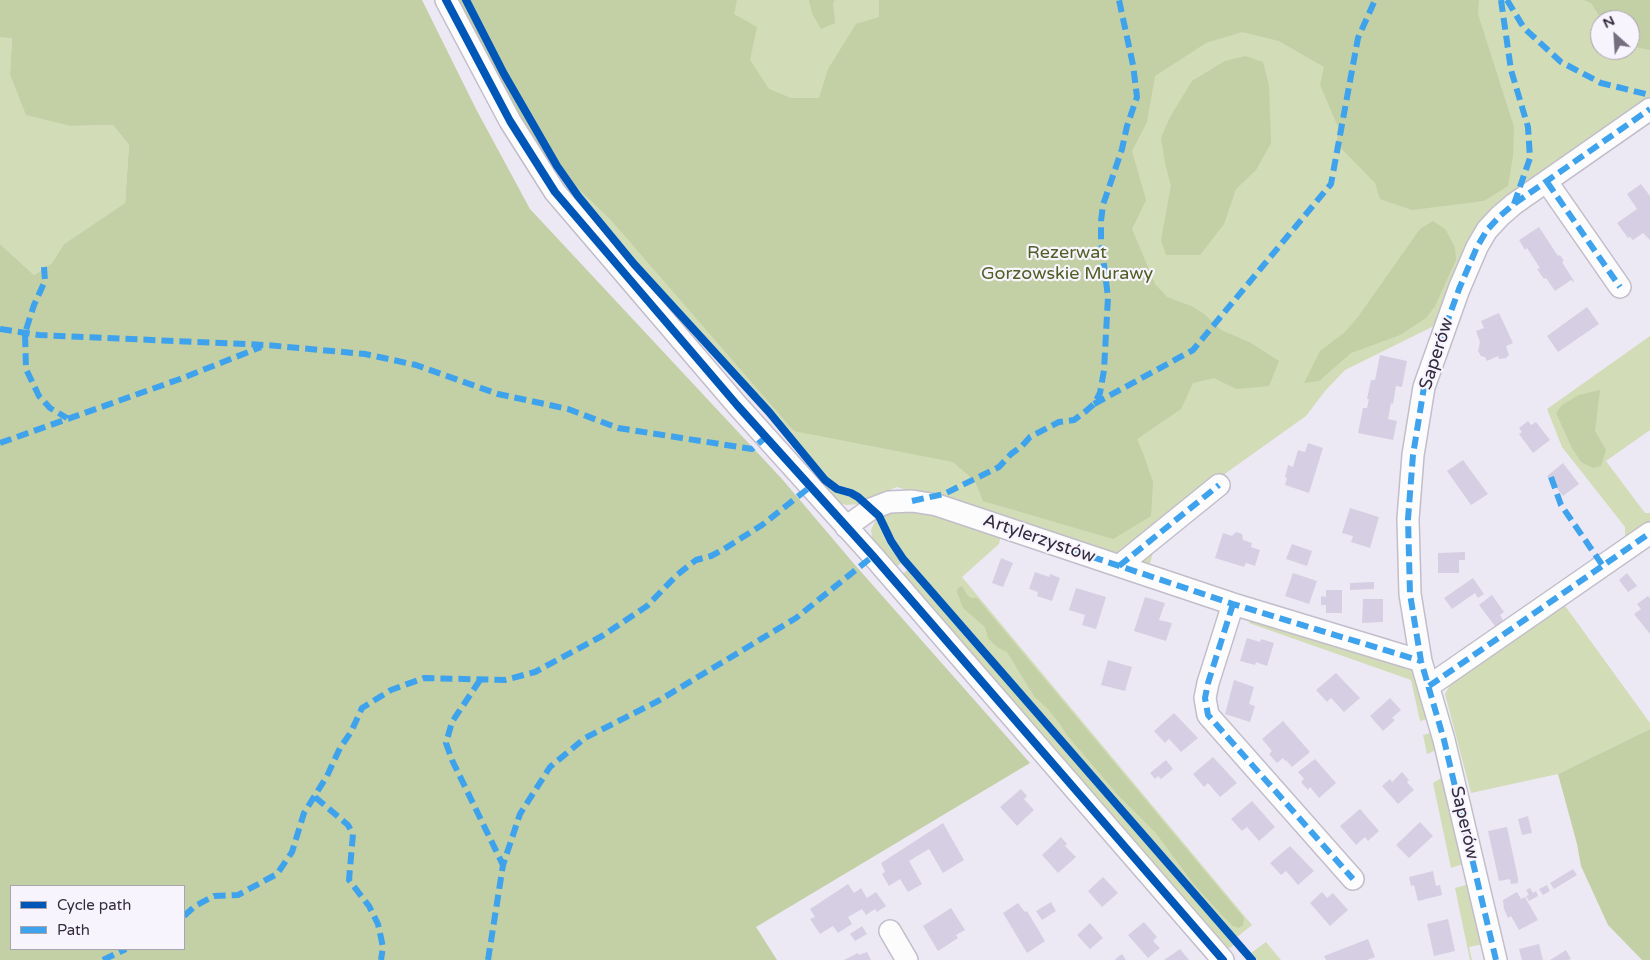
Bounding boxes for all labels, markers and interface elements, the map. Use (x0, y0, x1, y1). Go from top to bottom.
north arrow (1590, 10, 1640, 60)
text: N (1600, 12, 1617, 32)
park label: Rezerwat Gorzowskie Murawy (981, 242, 1153, 284)
street label: Saperów (1415, 315, 1459, 393)
street label: Artylerzystów (980, 510, 1098, 568)
street label: Saperów (1445, 784, 1483, 862)
legend (10, 885, 185, 950)
text: Cycle path (57, 896, 131, 914)
text: Path (57, 921, 90, 939)

